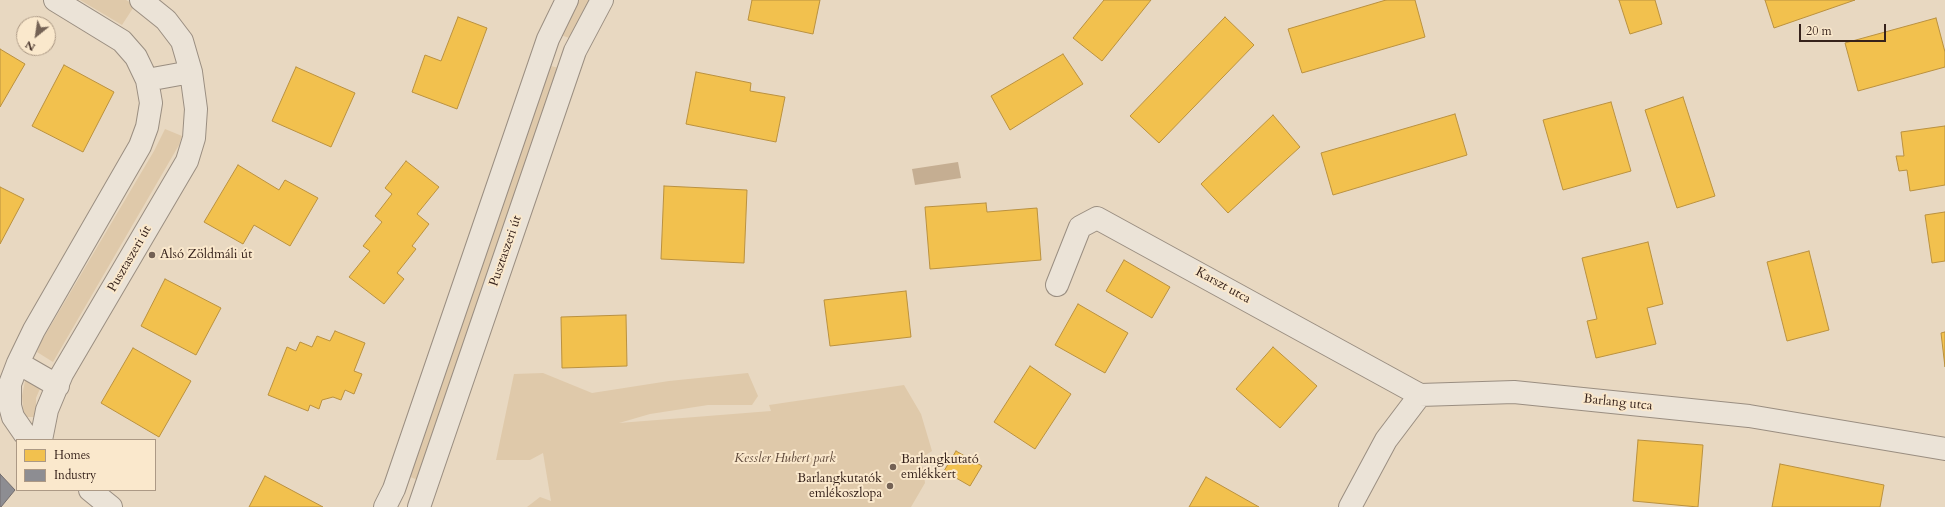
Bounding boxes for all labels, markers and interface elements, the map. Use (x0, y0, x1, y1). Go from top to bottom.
north arrow (16, 16, 56, 56)
scale bar (1801, 16, 1888, 42)
text: 20 m (1806, 23, 1832, 39)
text: N (22, 37, 38, 55)
street label: Pusztaszeri út (487, 214, 525, 288)
street label: Pusztaszeri út (105, 223, 155, 295)
place label: Alsó Zöldmáli út (160, 247, 252, 263)
marker: Alsó Zöldmáli út (147, 250, 157, 260)
street label: Karszt utca (1193, 264, 1253, 308)
street label: Barlang utca (1583, 392, 1653, 414)
legend (16, 439, 156, 491)
text: Homes (54, 447, 90, 463)
park label: Kessler Hubert park (734, 451, 836, 467)
place label: Barlangkutató emlékkert (901, 452, 979, 483)
marker: Barlangkutató emlékkert (888, 462, 898, 472)
text: Industry (54, 467, 96, 483)
place label: Barlangkutatók emlékoszlopa (797, 471, 882, 502)
marker: Barlangkutatók emlékoszlopa (885, 481, 895, 491)

